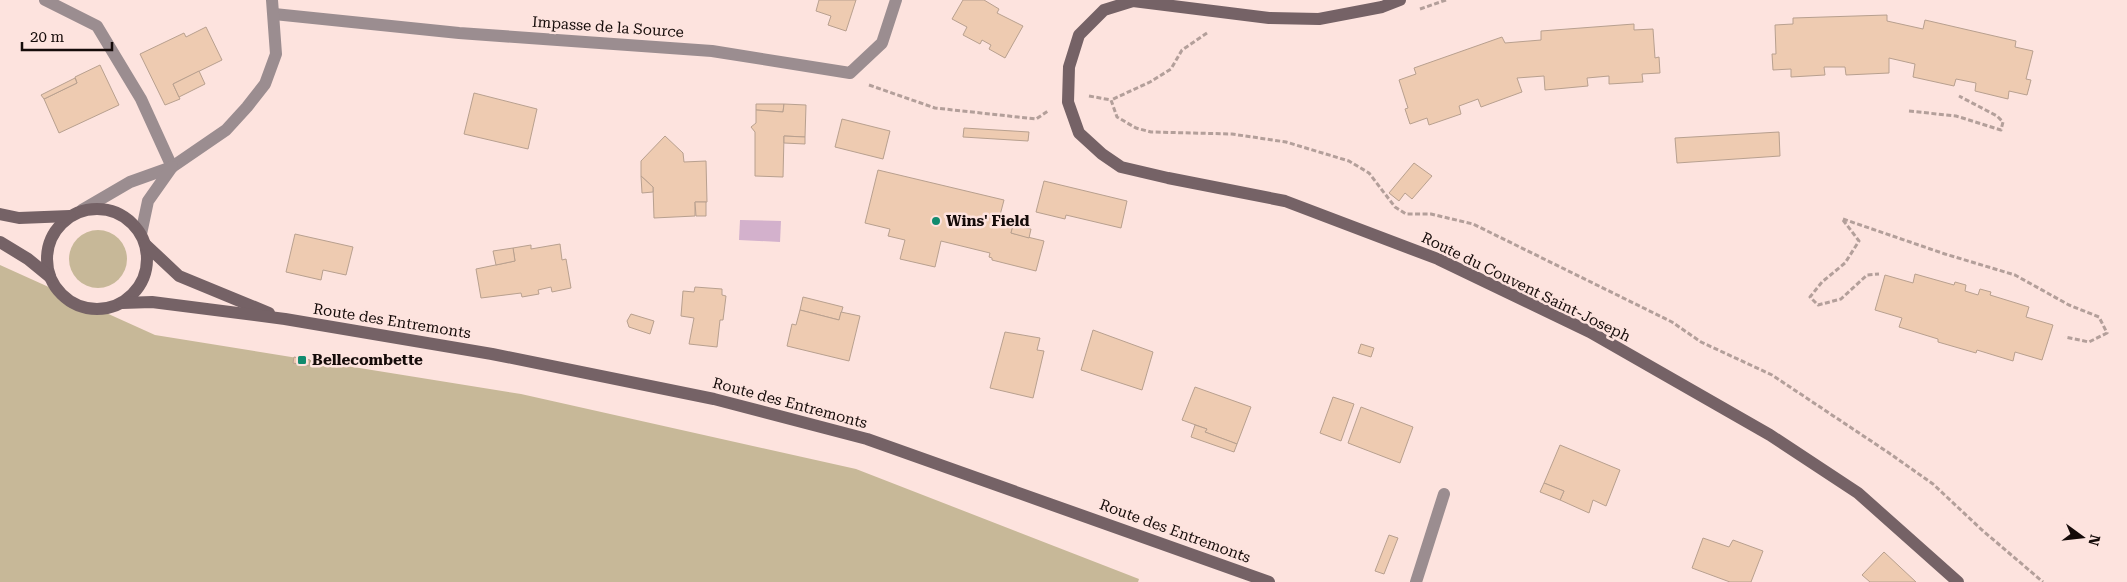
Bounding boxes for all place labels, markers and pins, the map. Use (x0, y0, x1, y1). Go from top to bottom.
place label: Wins' Field (946, 212, 1029, 230)
marker: Wins' Field (930, 215, 942, 227)
place label: Bellecombette (312, 351, 423, 369)
marker: Bellecombette (296, 354, 308, 366)

